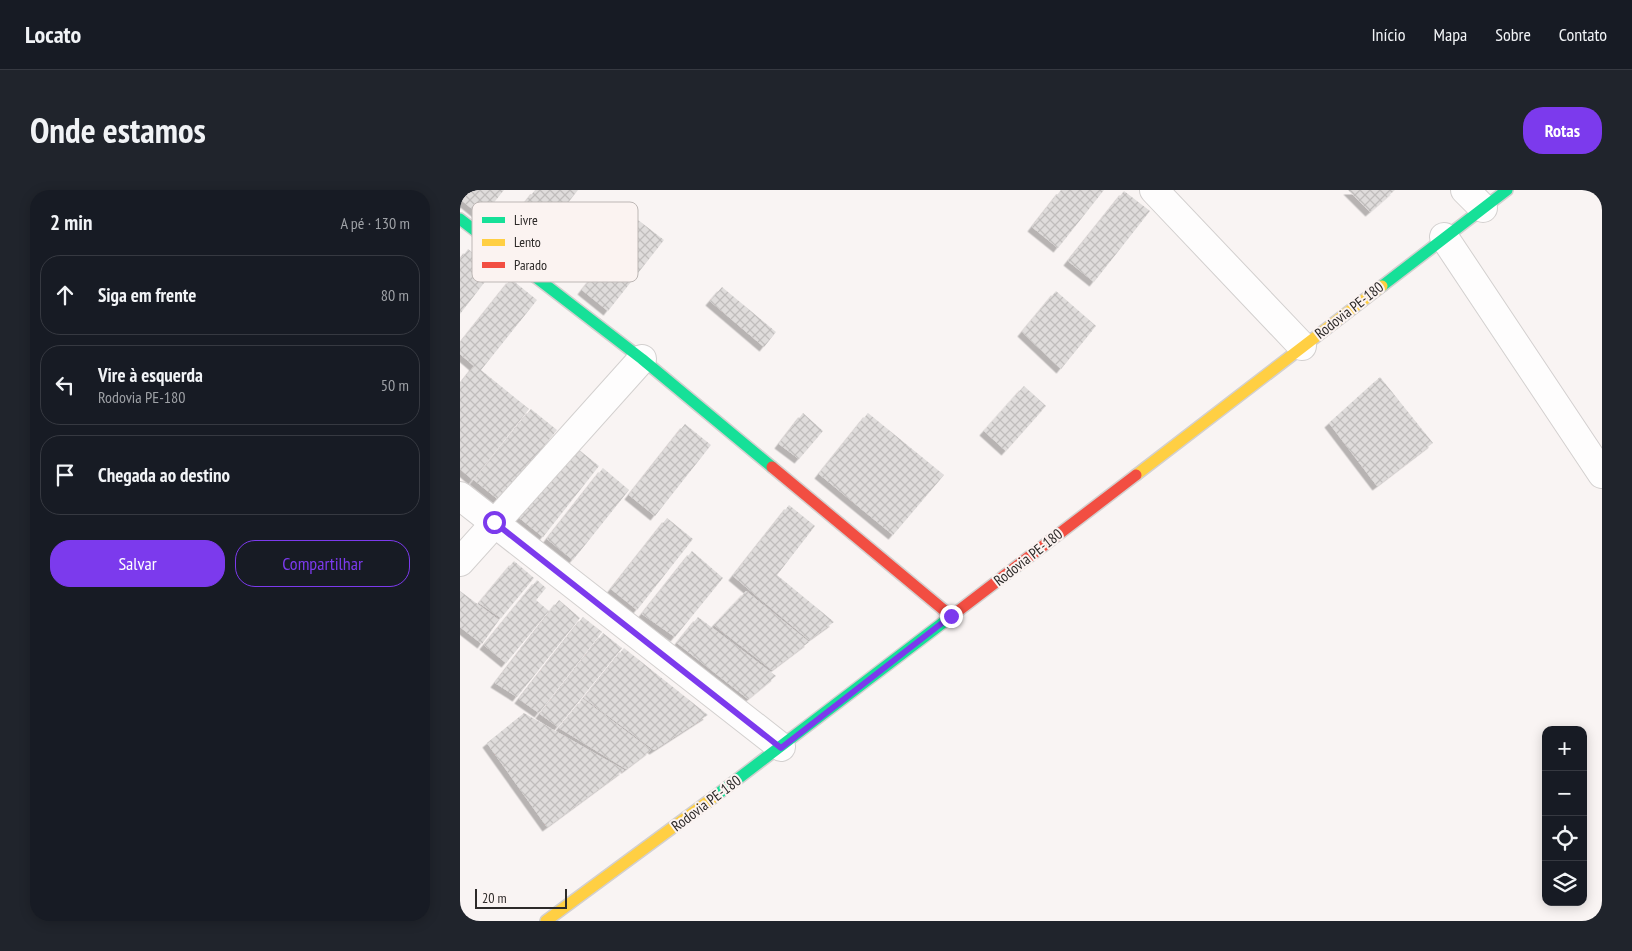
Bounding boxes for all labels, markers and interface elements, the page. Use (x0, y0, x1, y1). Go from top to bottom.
text: Locato (25, 19, 81, 50)
text: Início (1371, 23, 1405, 46)
text: Mapa (1433, 23, 1467, 46)
text: Sobre (1495, 23, 1531, 46)
text: Contato (1559, 23, 1607, 46)
text: Onde estamos (30, 107, 206, 153)
button: Rotas (1523, 107, 1602, 154)
legend (472, 202, 638, 282)
text: 2 min (50, 209, 92, 236)
text: Livre (514, 211, 538, 229)
text: A pé · 130 m (340, 213, 410, 233)
text: Lento (514, 233, 541, 251)
text: Parado (514, 256, 547, 274)
street label: Rodovia PE-180 (1311, 277, 1387, 343)
icon: ahead (51, 281, 79, 309)
text: Siga em frente (98, 283, 196, 307)
text: 80 m (381, 285, 409, 305)
text: Vire à esquerda (98, 363, 203, 387)
icon: left (51, 371, 79, 399)
text: 50 m (381, 375, 409, 395)
text: Rodovia PE-180 (98, 387, 185, 407)
icon: arrive (51, 461, 79, 489)
text: Chegada ao destino (98, 463, 230, 487)
route start (483, 511, 506, 534)
street label: Rodovia PE-180 (990, 524, 1066, 590)
button: Salvar (50, 540, 225, 587)
button: Compartilhar (235, 540, 410, 587)
route end (940, 605, 963, 628)
map controls (1542, 726, 1587, 906)
button: + (1542, 726, 1587, 771)
street label: Rodovia PE-180 (668, 771, 745, 835)
button: − (1542, 771, 1587, 816)
button: locate (1542, 816, 1587, 861)
button: layers (1542, 861, 1587, 906)
scale bar (475, 886, 568, 909)
text: 20 m (482, 889, 507, 907)

